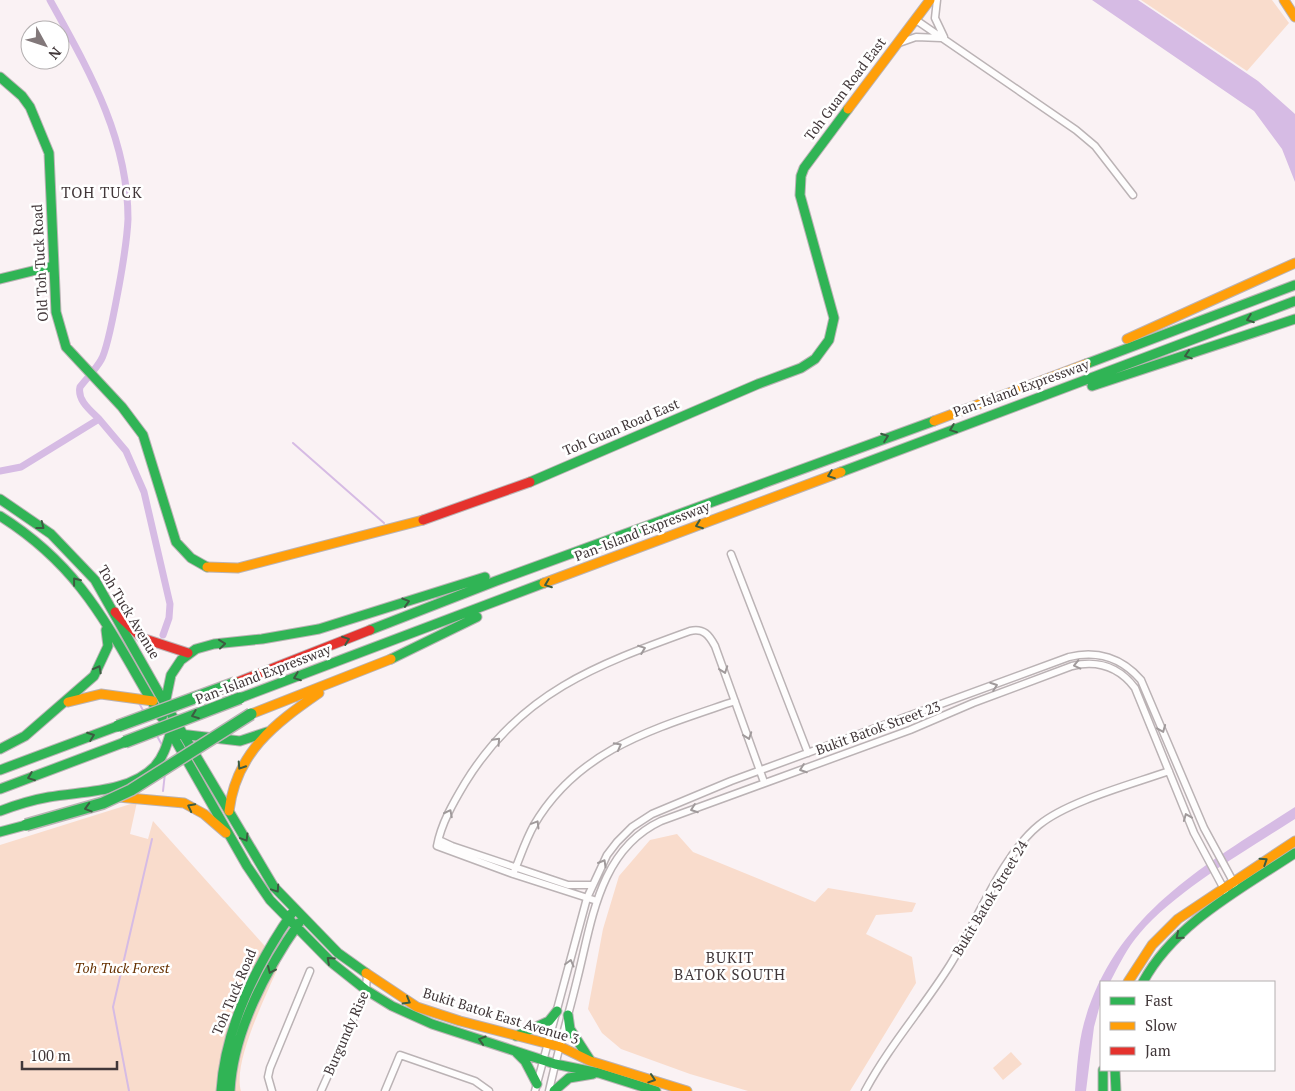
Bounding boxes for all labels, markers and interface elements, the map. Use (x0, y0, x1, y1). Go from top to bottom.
north arrow (20, 20, 70, 70)
street label: Toh Guan Road East (799, 33, 890, 144)
text: N (44, 44, 66, 64)
district label: TOH TUCK (61, 182, 143, 202)
street label: Old Toh Tuck Road (27, 204, 52, 322)
one-way arrow (1246, 313, 1254, 323)
one-way arrow (1184, 349, 1192, 359)
street label: Pan-Island Expressway (950, 354, 1092, 421)
street label: Toh Guan Road East (560, 393, 683, 460)
one-way arrow (949, 423, 958, 433)
one-way arrow (881, 433, 889, 443)
one-way arrow (827, 469, 836, 479)
street label: Pan-Island Expressway (571, 496, 713, 565)
one-way arrow (695, 519, 704, 529)
one-way arrow (35, 520, 45, 529)
street label: Toh Tuck Avenue (94, 561, 165, 662)
one-way arrow (73, 577, 82, 586)
one-way arrow (544, 578, 553, 588)
one-way arrow (401, 597, 409, 607)
one-way arrow (341, 635, 350, 646)
one-way arrow (218, 638, 226, 649)
street label: Pan-Island Expressway (192, 639, 334, 708)
one-way arrow (637, 645, 646, 655)
one-way arrow (1073, 659, 1082, 670)
one-way arrow (92, 665, 102, 674)
one-way arrow (717, 665, 728, 674)
one-way arrow (293, 670, 302, 681)
one-way arrow (989, 682, 998, 692)
street label: Bukit Batok Street 23 (813, 696, 943, 759)
one-way arrow (191, 709, 200, 720)
one-way arrow (1155, 724, 1166, 733)
one-way arrow (742, 731, 752, 740)
one-way arrow (87, 732, 95, 742)
one-way arrow (491, 737, 500, 746)
one-way arrow (613, 742, 622, 752)
one-way arrow (238, 760, 247, 770)
one-way arrow (799, 763, 807, 773)
one-way arrow (27, 771, 35, 781)
one-way arrow (84, 802, 92, 812)
one-way arrow (187, 803, 196, 813)
one-way arrow (690, 803, 698, 813)
one-way arrow (443, 809, 453, 818)
one-way arrow (1183, 813, 1194, 822)
one-way arrow (529, 820, 539, 829)
one-way arrow (239, 833, 249, 842)
street label: Bukit Batok Street 24 (948, 836, 1032, 959)
one-way arrow (1258, 858, 1267, 867)
one-way arrow (597, 859, 607, 868)
one-way arrow (270, 883, 279, 893)
one-way arrow (1176, 931, 1185, 939)
street label: Toh Tuck Road (207, 946, 260, 1038)
district label: BUKIT BATOK SOUTH (674, 947, 786, 984)
one-way arrow (326, 957, 335, 966)
park label: Toh Tuck Forest (74, 958, 170, 977)
one-way arrow (564, 959, 575, 968)
one-way arrow (267, 965, 278, 974)
legend (1100, 981, 1275, 1071)
street label: Bukit Batok East Avenue 3 (421, 983, 581, 1048)
street label: Burgundy Rise (319, 988, 373, 1078)
text: Fast (1145, 990, 1173, 1010)
one-way arrow (402, 995, 411, 1005)
text: Slow (1145, 1015, 1178, 1035)
one-way arrow (479, 1035, 487, 1045)
scale bar (22, 1038, 118, 1070)
text: Jam (1145, 1040, 1171, 1060)
text: 100 m (30, 1045, 71, 1065)
one-way arrow (647, 1074, 656, 1084)

